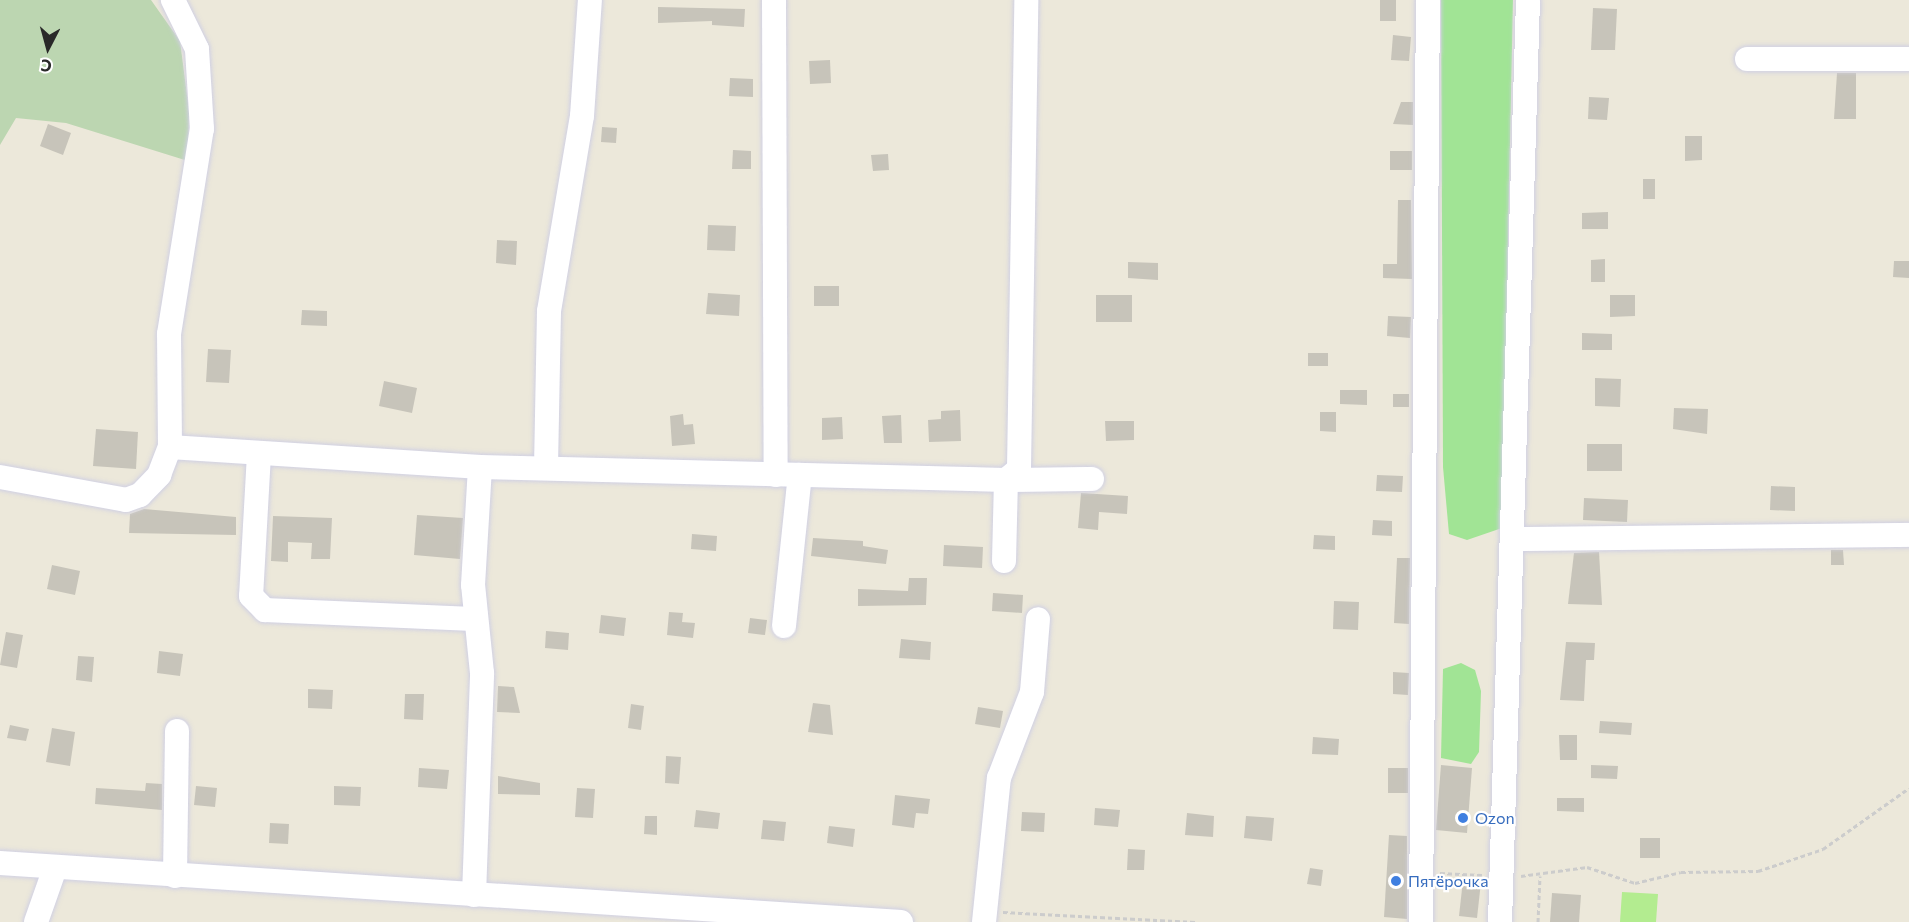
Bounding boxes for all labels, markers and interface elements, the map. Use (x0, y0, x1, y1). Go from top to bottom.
north arrow (18, 18, 78, 78)
text: С (40, 56, 52, 76)
place label: Ozon (1475, 808, 1515, 828)
marker: Ozon (1456, 811, 1470, 825)
place label: Пятёрочка (1408, 871, 1488, 891)
marker: Пятёрочка (1389, 874, 1403, 888)

